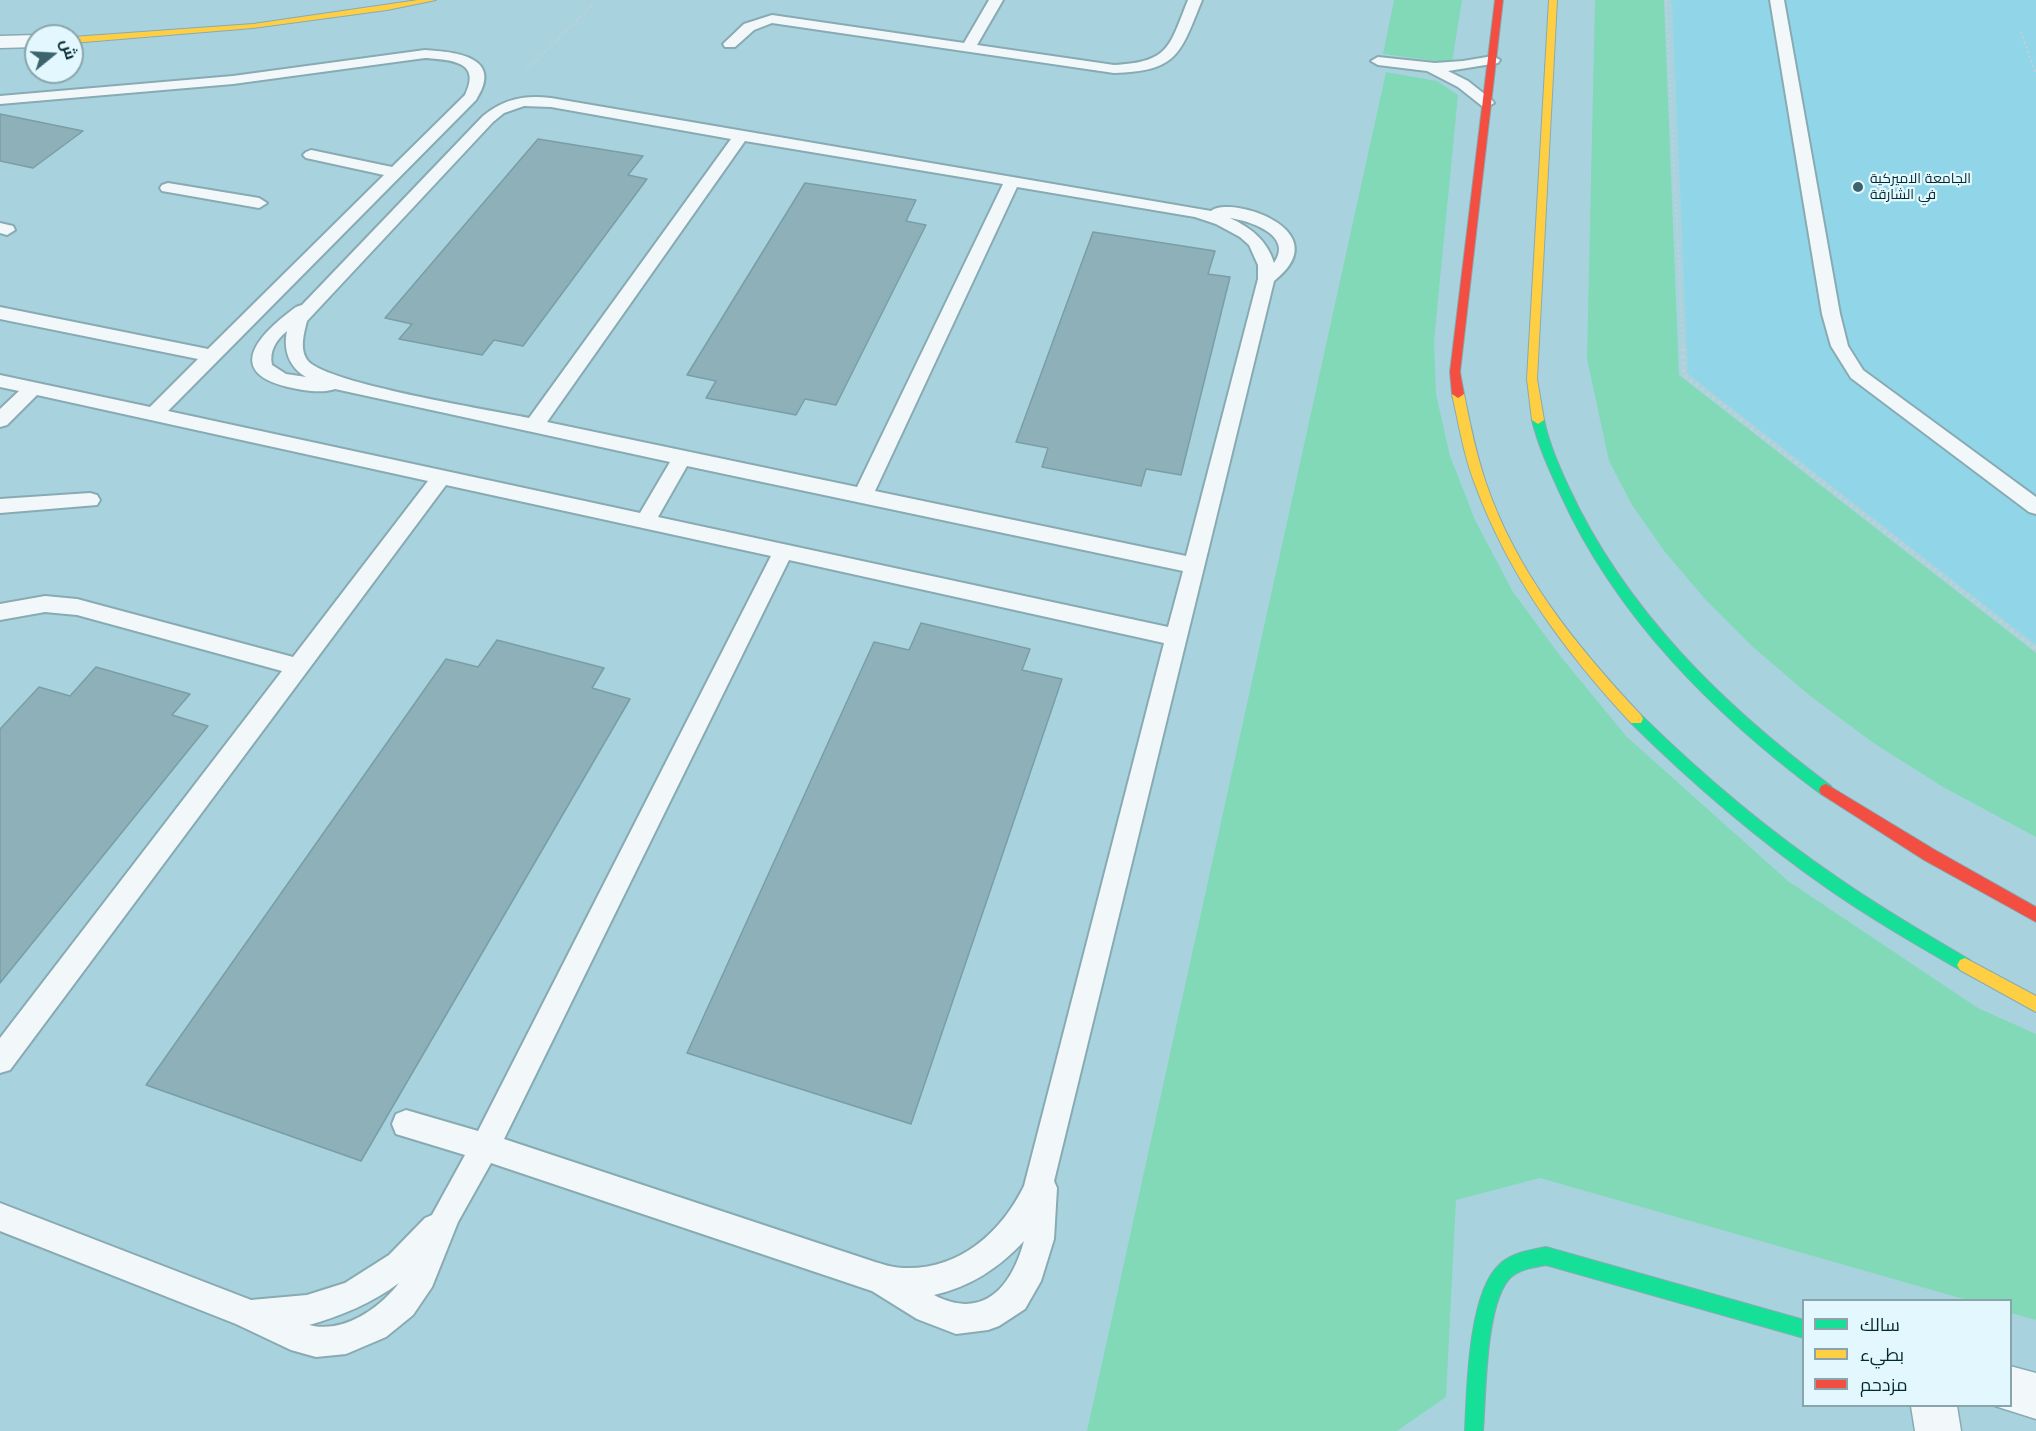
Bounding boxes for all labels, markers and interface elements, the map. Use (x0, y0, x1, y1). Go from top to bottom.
north arrow (24, 24, 84, 84)
text: ش (57, 36, 82, 62)
place label: الجامعة الاميركية في الشارقة (1870, 171, 1971, 204)
marker: الجامعة الاميركية في الشارقة (1851, 180, 1865, 194)
legend (1802, 1299, 2012, 1407)
text: سالك (1860, 1313, 1900, 1336)
text: بطيء (1860, 1343, 1904, 1366)
text: مزدحم (1860, 1373, 1908, 1396)

